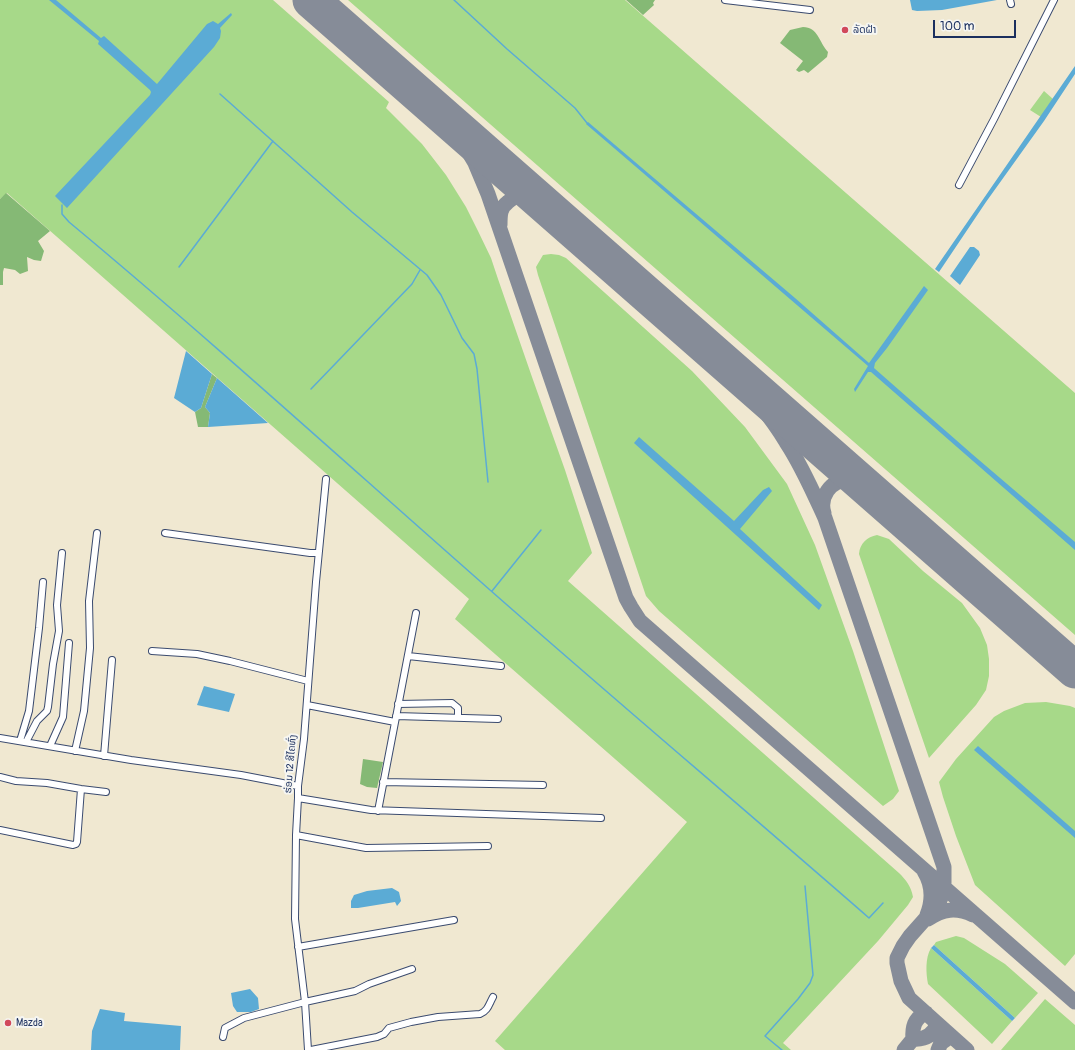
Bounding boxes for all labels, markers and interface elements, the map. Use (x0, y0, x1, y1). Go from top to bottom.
scale bar (935, 12, 1018, 38)
text: 100 m (940, 19, 974, 34)
place label: ລັດຝ້າ (853, 24, 876, 36)
marker: ລັດຝ້າ (840, 25, 850, 35)
street label: ຮ່ອມ 12 ສີໄຄທົ່ງ (282, 734, 300, 794)
place label: Mazda (16, 1017, 43, 1029)
marker: Mazda (3, 1018, 13, 1028)

